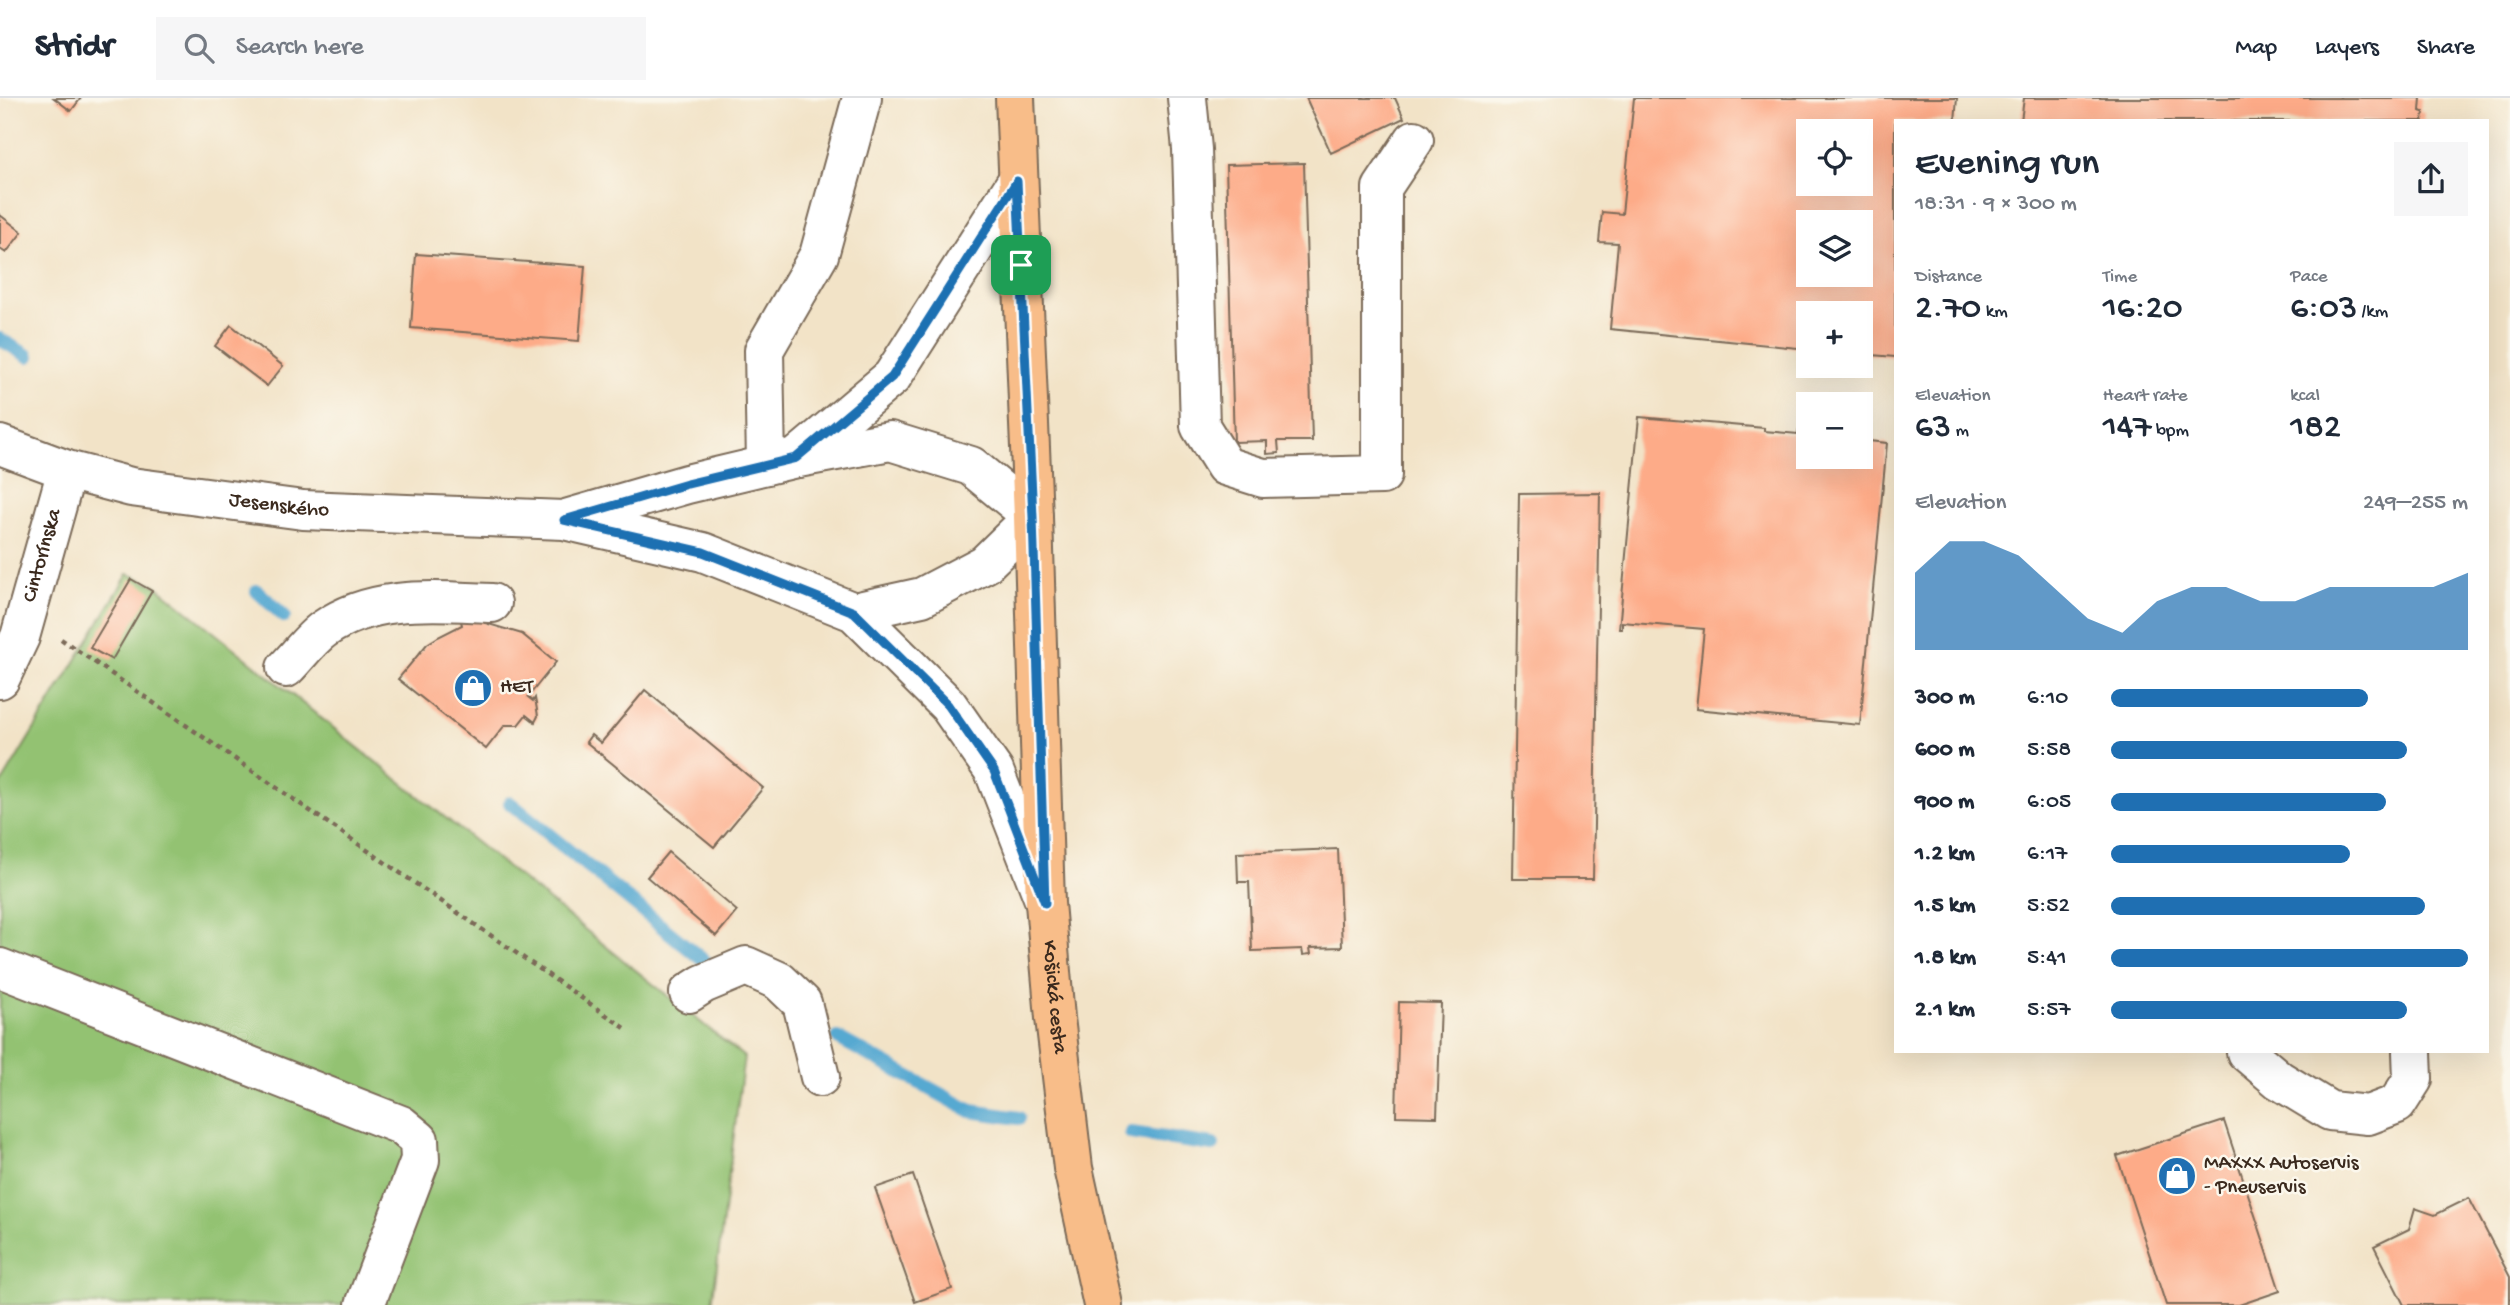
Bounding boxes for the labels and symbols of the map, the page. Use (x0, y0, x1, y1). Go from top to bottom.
pin (991, 235, 1051, 295)
street label: Jesenského (227, 488, 330, 523)
street label: Cintorínska (18, 505, 68, 605)
shop icon: HET (452, 667, 494, 709)
place label: HET (500, 676, 534, 701)
street label: Košická cesta (1036, 939, 1072, 1057)
place label: MAXXX Autoservis - Pneuservis (2204, 1152, 2360, 1201)
shop icon: MAXXX Autoservis - Pneuservis (2156, 1155, 2198, 1197)

